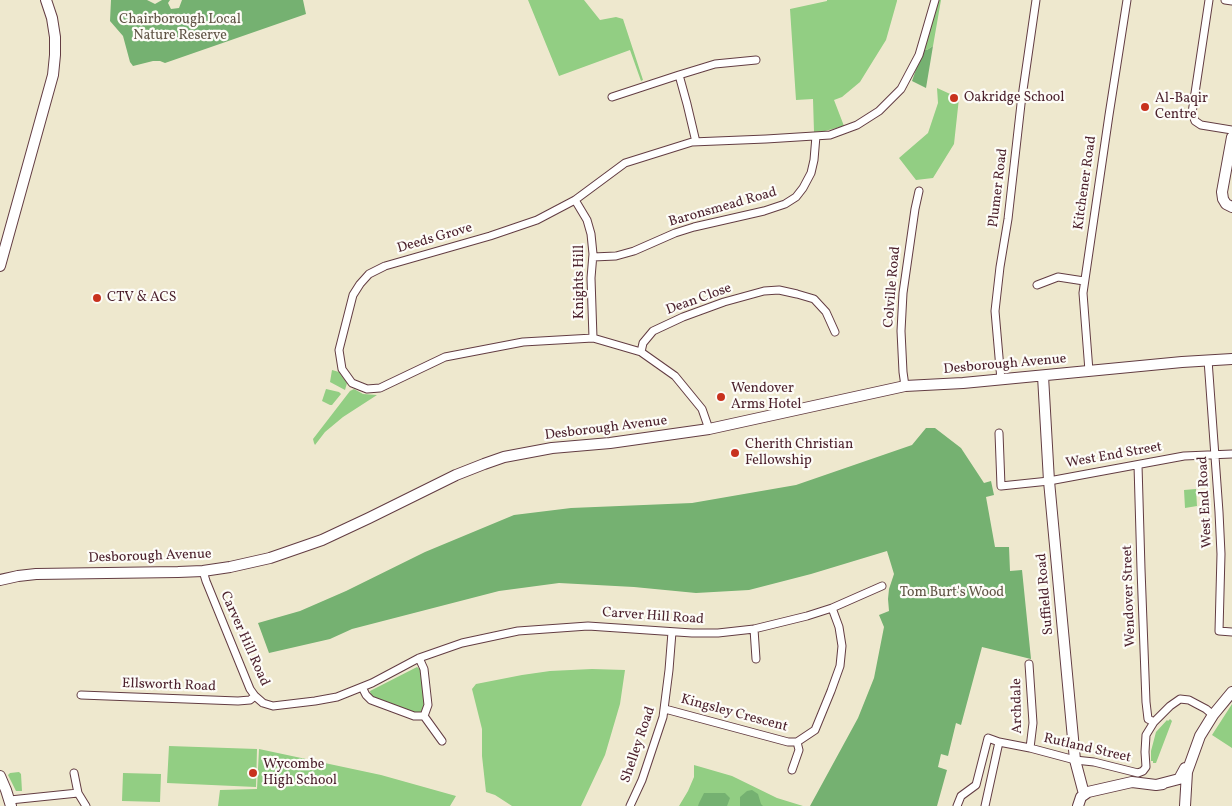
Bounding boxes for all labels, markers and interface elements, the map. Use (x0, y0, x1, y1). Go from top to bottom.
park label: Chairborough Local Nature Reserve (119, 12, 241, 44)
place label: Oakridge School (964, 90, 1064, 106)
place label: Al-Baqir Centre (1155, 91, 1208, 124)
marker: Oakridge School (948, 92, 960, 104)
marker: Al-Baqir Centre (1139, 101, 1151, 113)
street label: Kitchener Road (1071, 135, 1101, 231)
street label: Plumer Road (986, 148, 1012, 228)
street label: Baronsmead Road (667, 185, 779, 231)
street label: Deeds Grove (395, 220, 475, 258)
street label: Knights Hill (572, 245, 588, 319)
street label: Colville Road (881, 246, 905, 328)
street label: Dean Close (664, 280, 734, 320)
place label: CTV & ACS (107, 290, 176, 306)
marker: CTV & ACS (91, 292, 103, 304)
street label: Desborough Avenue (943, 351, 1067, 379)
place label: Wendover Arms Hotel (731, 381, 801, 414)
marker: Wendover Arms Hotel (715, 391, 727, 403)
street label: Desborough Avenue (544, 413, 668, 445)
place label: Cherith Christian Fellowship (745, 437, 853, 470)
street label: West End Street (1065, 439, 1163, 473)
marker: Cherith Christian Fellowship (729, 447, 741, 459)
street label: West End Road (1195, 455, 1217, 549)
street label: Wendover Street (1120, 545, 1140, 647)
street label: Desborough Avenue (88, 546, 212, 568)
street label: Suffield Road (1034, 552, 1058, 636)
park label: Tom Burt's Wood (900, 585, 1004, 601)
street label: Carver Hill Road (216, 589, 272, 689)
street label: Carver Hill Road (602, 605, 704, 629)
street label: Ellsworth Road (122, 676, 216, 696)
street label: Archdale (1009, 678, 1027, 734)
street label: Kingsley Crescent (679, 692, 789, 736)
street label: Shelley Road (618, 705, 660, 785)
street label: Rutland Street (1042, 731, 1132, 767)
place label: Wycombe High School (263, 757, 337, 790)
marker: Wycombe High School (247, 767, 259, 779)

